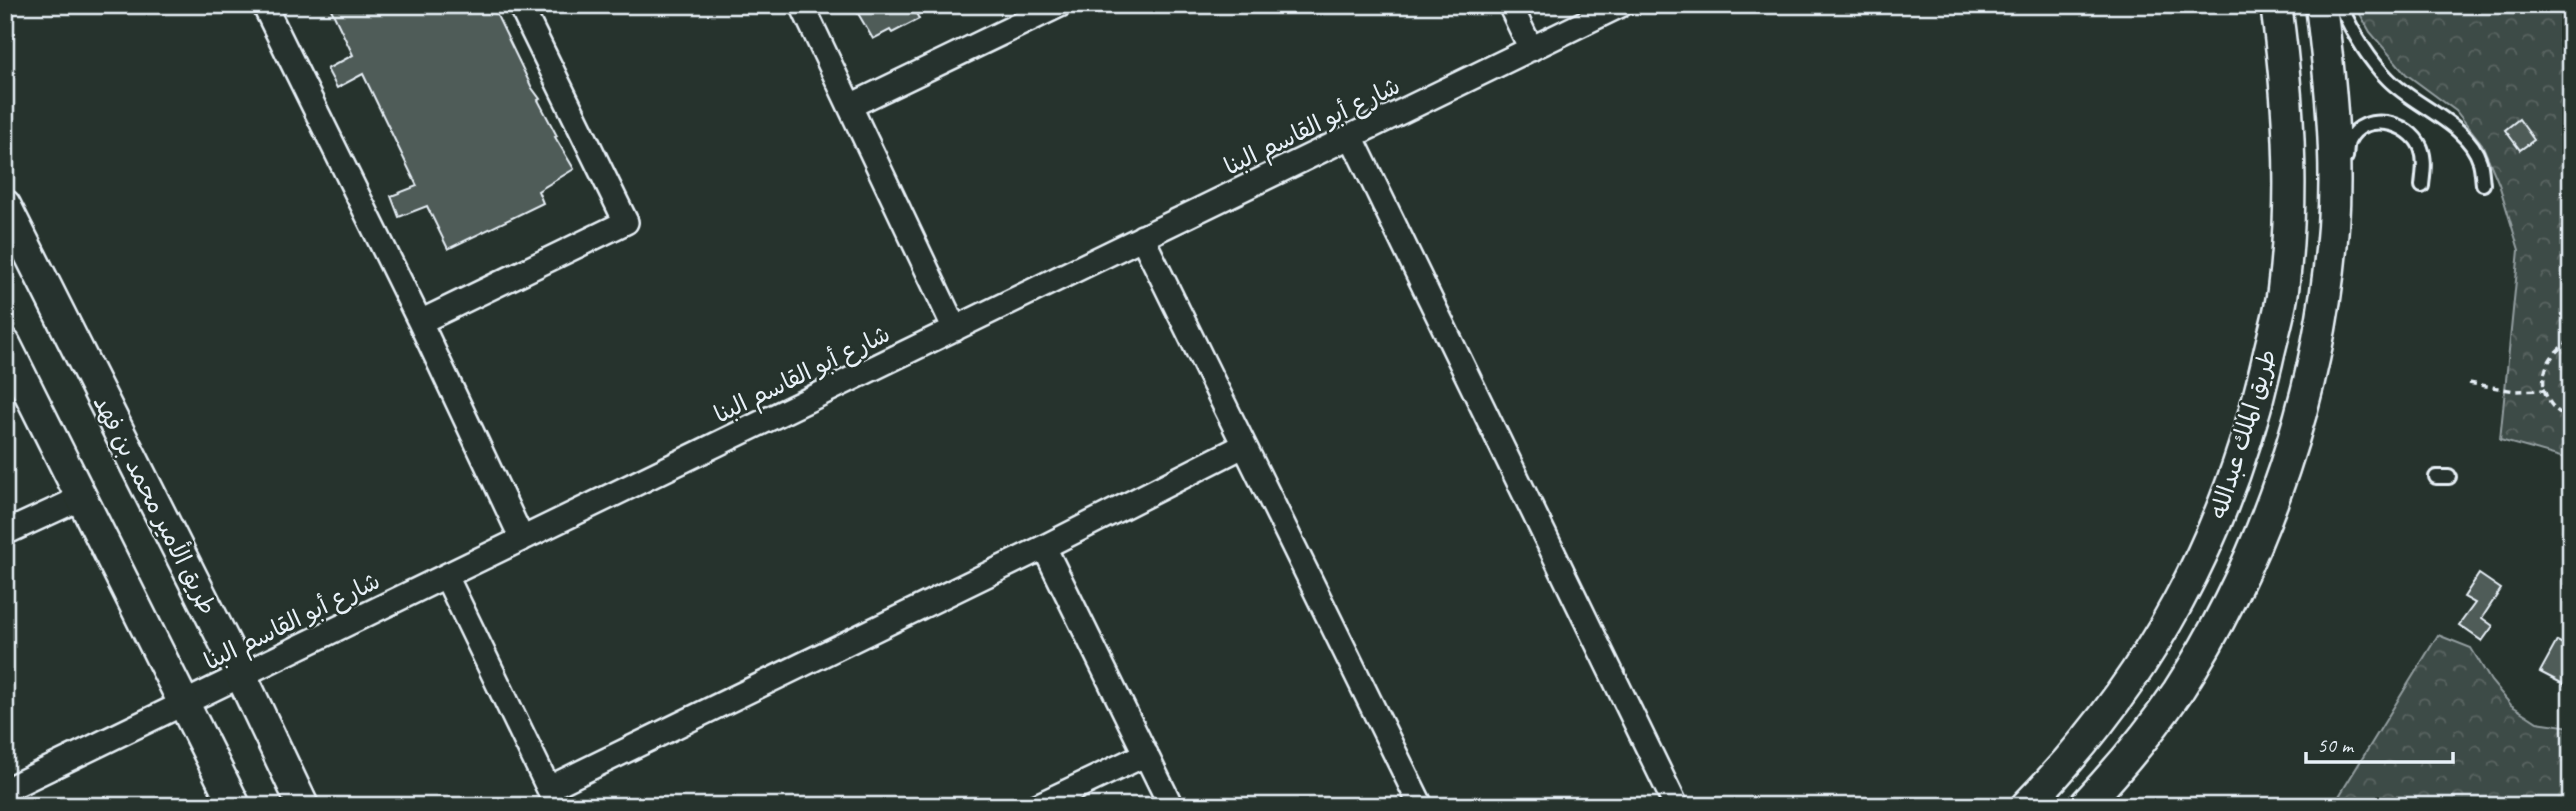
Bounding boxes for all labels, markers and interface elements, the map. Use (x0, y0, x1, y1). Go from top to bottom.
street label: شارع أبو القاسم البنا (1219, 70, 1406, 184)
street label: شارع أبو القاسم البنا (709, 318, 896, 432)
street label: طريق الملك عبدالله (2203, 346, 2283, 522)
street label: طريق الأمير محمد بن فهد (87, 389, 225, 620)
street label: شارع أبو القاسم البنا (199, 565, 386, 679)
scale bar (2306, 720, 2454, 764)
text: 50 m (2317, 732, 2355, 758)

